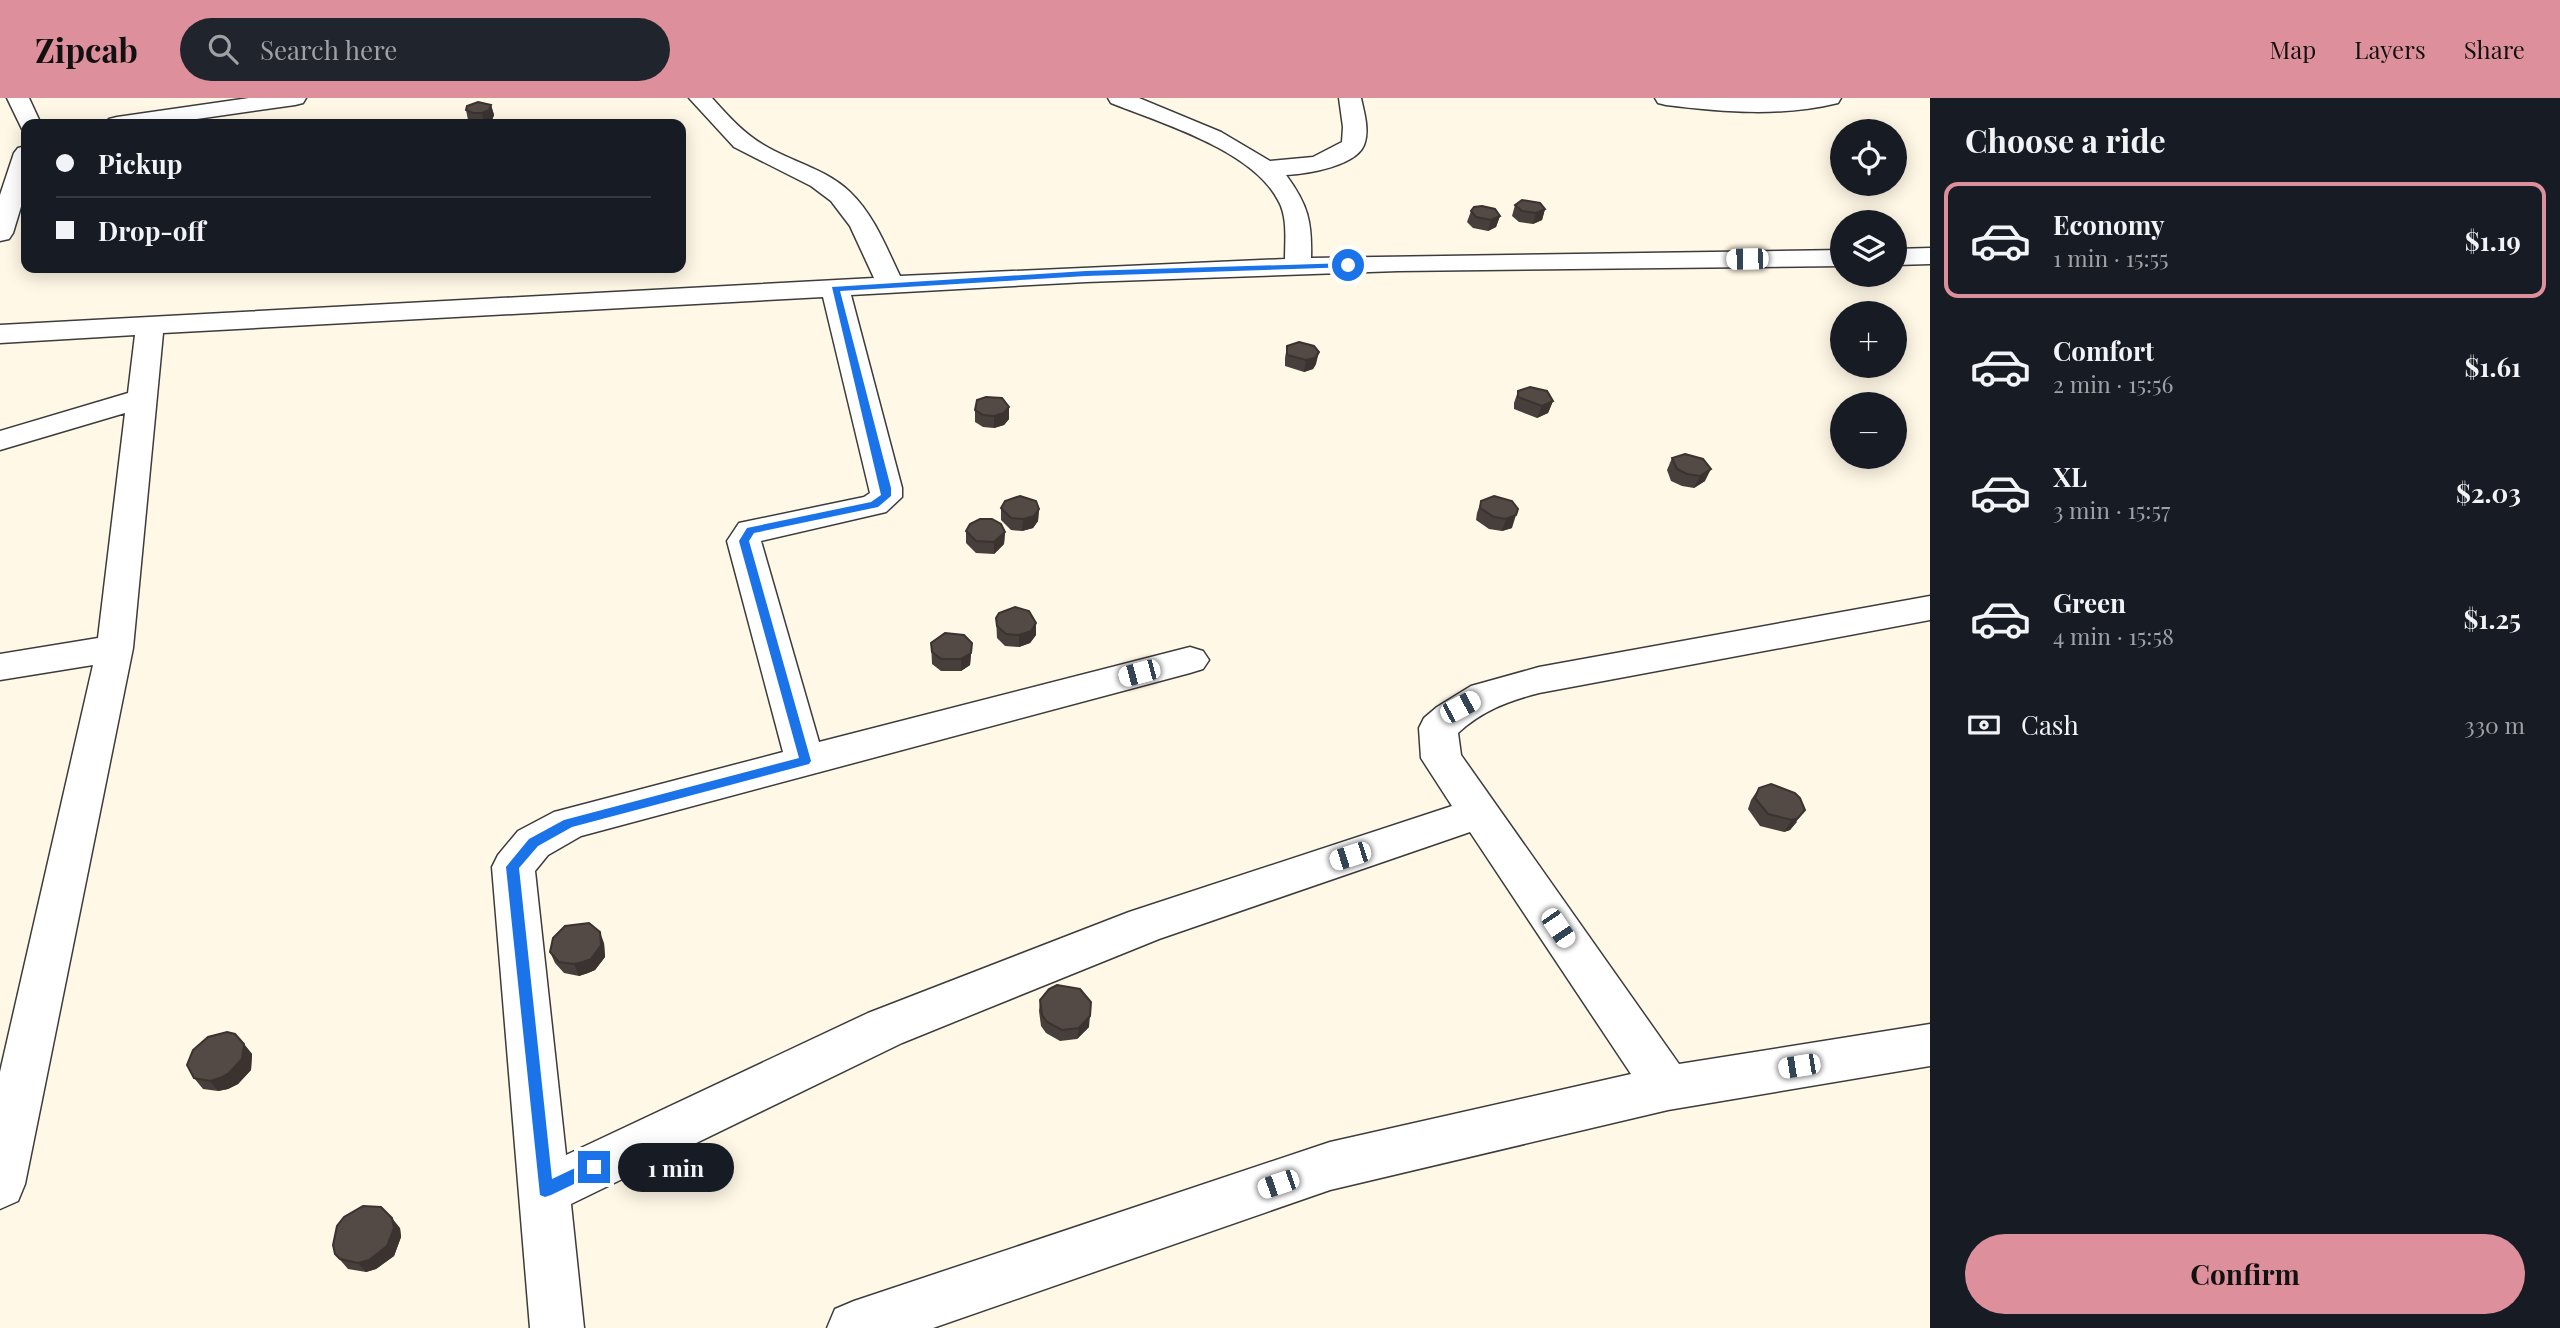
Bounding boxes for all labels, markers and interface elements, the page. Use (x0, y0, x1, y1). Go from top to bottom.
search box (180, 18, 670, 81)
text: Zipcab (35, 27, 138, 71)
icon: search (204, 30, 242, 68)
text: Search here (260, 32, 397, 67)
text: Map (2270, 33, 2316, 65)
text: Layers (2354, 33, 2426, 65)
text: Share (2464, 33, 2525, 65)
text: Choose a ride (1965, 118, 2166, 161)
map controls (1830, 119, 1907, 469)
button: locate (1830, 119, 1907, 196)
text: Pickup (98, 146, 182, 181)
text: Economy (2053, 207, 2164, 242)
icon: car (1969, 209, 2032, 272)
button: layers (1830, 210, 1907, 287)
text: Drop-off (98, 213, 205, 248)
text: $1.19 (2465, 223, 2521, 258)
text: 1 min · 15:55 (2053, 242, 2169, 273)
car (1726, 248, 1769, 270)
route start (1332, 249, 1364, 281)
button: + (1830, 301, 1907, 378)
text: Comfort (2053, 333, 2154, 368)
icon: car (1969, 335, 2032, 398)
text: $1.61 (2465, 349, 2521, 384)
text: 2 min · 15:56 (2053, 368, 2174, 399)
button: − (1830, 392, 1907, 469)
text: XL (2053, 459, 2087, 494)
icon: car (1969, 461, 2032, 524)
text: $2.03 (2456, 475, 2521, 510)
text: 3 min · 15:57 (2053, 494, 2170, 525)
text: Green (2053, 585, 2126, 620)
icon: car (1969, 587, 2032, 650)
text: $1.25 (2464, 601, 2521, 636)
text: 4 min · 15:58 (2053, 620, 2174, 651)
car (1116, 657, 1163, 689)
car (1437, 688, 1484, 726)
icon: cash (1965, 706, 2003, 744)
text: Cash (2021, 707, 2079, 742)
text: 330 m (2464, 709, 2525, 740)
car (1327, 840, 1374, 872)
car (1538, 905, 1579, 951)
car (1777, 1052, 1822, 1080)
callout: 1 min (618, 1142, 734, 1192)
route end (578, 1151, 610, 1183)
text: 1 min (648, 1152, 704, 1183)
car (1255, 1167, 1302, 1201)
button: Confirm (1965, 1234, 2525, 1314)

